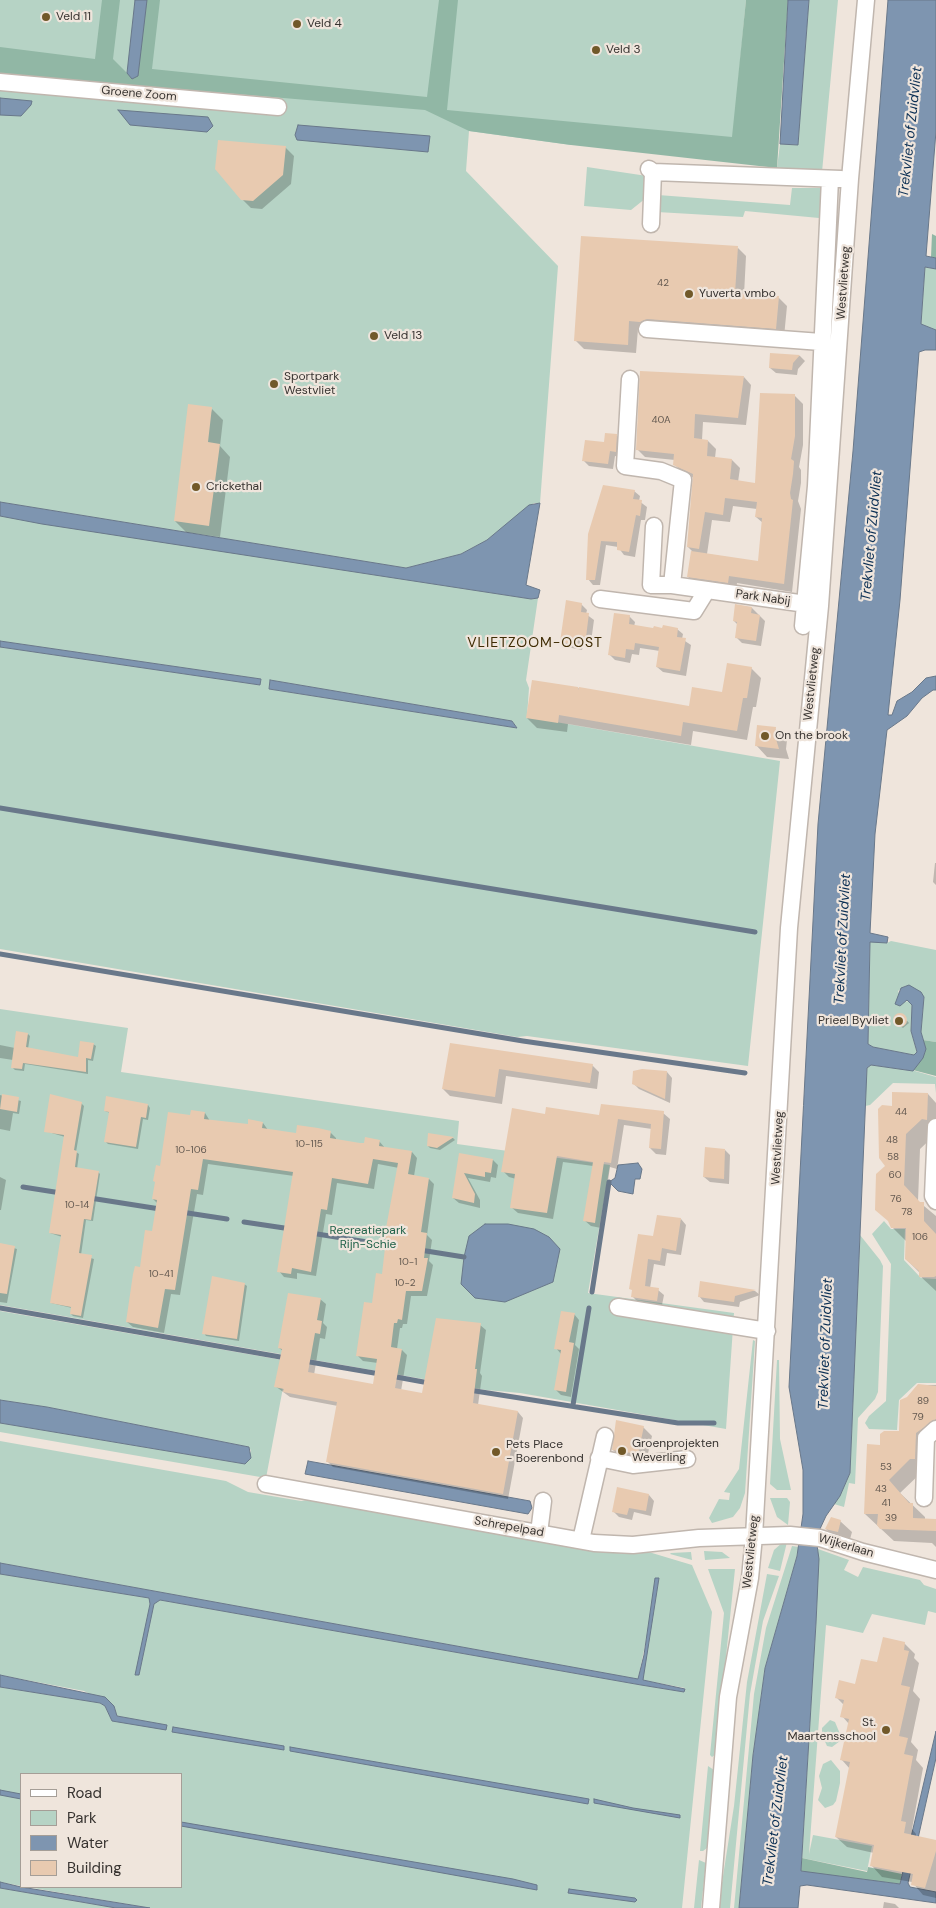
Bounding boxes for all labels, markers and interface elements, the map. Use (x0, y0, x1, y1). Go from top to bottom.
place label: Veld 11 (56, 10, 91, 24)
marker: Veld 11 (40, 11, 52, 23)
place label: Veld 4 (307, 17, 342, 31)
marker: Veld 4 (291, 18, 303, 30)
place label: Veld 3 (606, 43, 641, 57)
marker: Veld 3 (590, 44, 602, 56)
water label: Trekvliet of Zuidvliet (896, 66, 926, 198)
street label: Groene Zoom (101, 84, 177, 104)
street label: Westvlietweg (834, 246, 854, 320)
house number: 42 (657, 277, 669, 289)
place label: Yuverta vmbo (699, 287, 776, 301)
marker: Yuverta vmbo (683, 288, 695, 300)
place label: Veld 13 (384, 329, 422, 343)
marker: Veld 13 (368, 330, 380, 342)
place label: Sportpark Westvliet (284, 370, 339, 398)
marker: Sportpark Westvliet (268, 378, 280, 390)
house number: 40A (651, 414, 671, 426)
water label: Trekvliet of Zuidvliet (858, 470, 886, 602)
place label: Crickethal (206, 480, 262, 494)
marker: Crickethal (190, 481, 202, 493)
street label: Park Nabij (735, 587, 791, 609)
district label: VLIETZOOM-OOST (465, 635, 605, 651)
street label: Westvlietweg (801, 647, 823, 721)
place label: On the brook (775, 729, 848, 743)
marker: On the brook (759, 730, 771, 742)
water label: Trekvliet of Zuidvliet (831, 873, 855, 1005)
place label: Prieel Byvliet (818, 1014, 889, 1028)
marker: Prieel Byvliet (893, 1015, 905, 1027)
house number: 44 (895, 1106, 907, 1118)
street label: Westvlietweg (769, 1111, 787, 1185)
house number: 48 (886, 1134, 898, 1146)
house number: 10-115 (295, 1138, 323, 1150)
house number: 10-106 (175, 1144, 207, 1156)
house number: 58 (887, 1151, 899, 1163)
house number: 60 (888, 1169, 902, 1181)
house number: 76 (890, 1193, 902, 1205)
house number: 10-14 (65, 1199, 89, 1211)
house number: 78 (901, 1206, 913, 1218)
park label: Recreatiepark Rijn-Schie (330, 1224, 406, 1252)
house number: 106 (912, 1231, 928, 1243)
house number: 10-1 (399, 1256, 417, 1268)
house number: 10-41 (149, 1268, 173, 1280)
house number: 10-2 (394, 1277, 416, 1289)
water label: Trekvliet of Zuidvliet (815, 1278, 837, 1410)
house number: 89 (917, 1395, 929, 1407)
house number: 79 (912, 1411, 924, 1423)
place label: Groenprojekten Weverling (632, 1437, 719, 1465)
place label: Pets Place - Boerenbond (506, 1438, 584, 1466)
marker: Groenprojekten Weverling (616, 1445, 628, 1457)
marker: Pets Place - Boerenbond (490, 1446, 502, 1458)
house number: 53 (880, 1461, 892, 1473)
house number: 43 (875, 1483, 887, 1495)
house number: 41 (881, 1497, 891, 1509)
house number: 39 (885, 1512, 897, 1524)
street label: Schrepelpad (473, 1514, 545, 1540)
street label: Westvlietweg (740, 1515, 762, 1589)
street label: Wijkerlaan (817, 1531, 875, 1561)
place label: St. Maartensschool (787, 1716, 876, 1744)
marker: St. Maartensschool (880, 1724, 892, 1736)
water label: Trekvliet of Zuidvliet (760, 1755, 792, 1887)
legend (20, 1773, 182, 1888)
text: Road (67, 1783, 102, 1803)
text: Park (67, 1808, 97, 1828)
text: Water (67, 1833, 108, 1853)
text: Building (67, 1858, 122, 1878)

